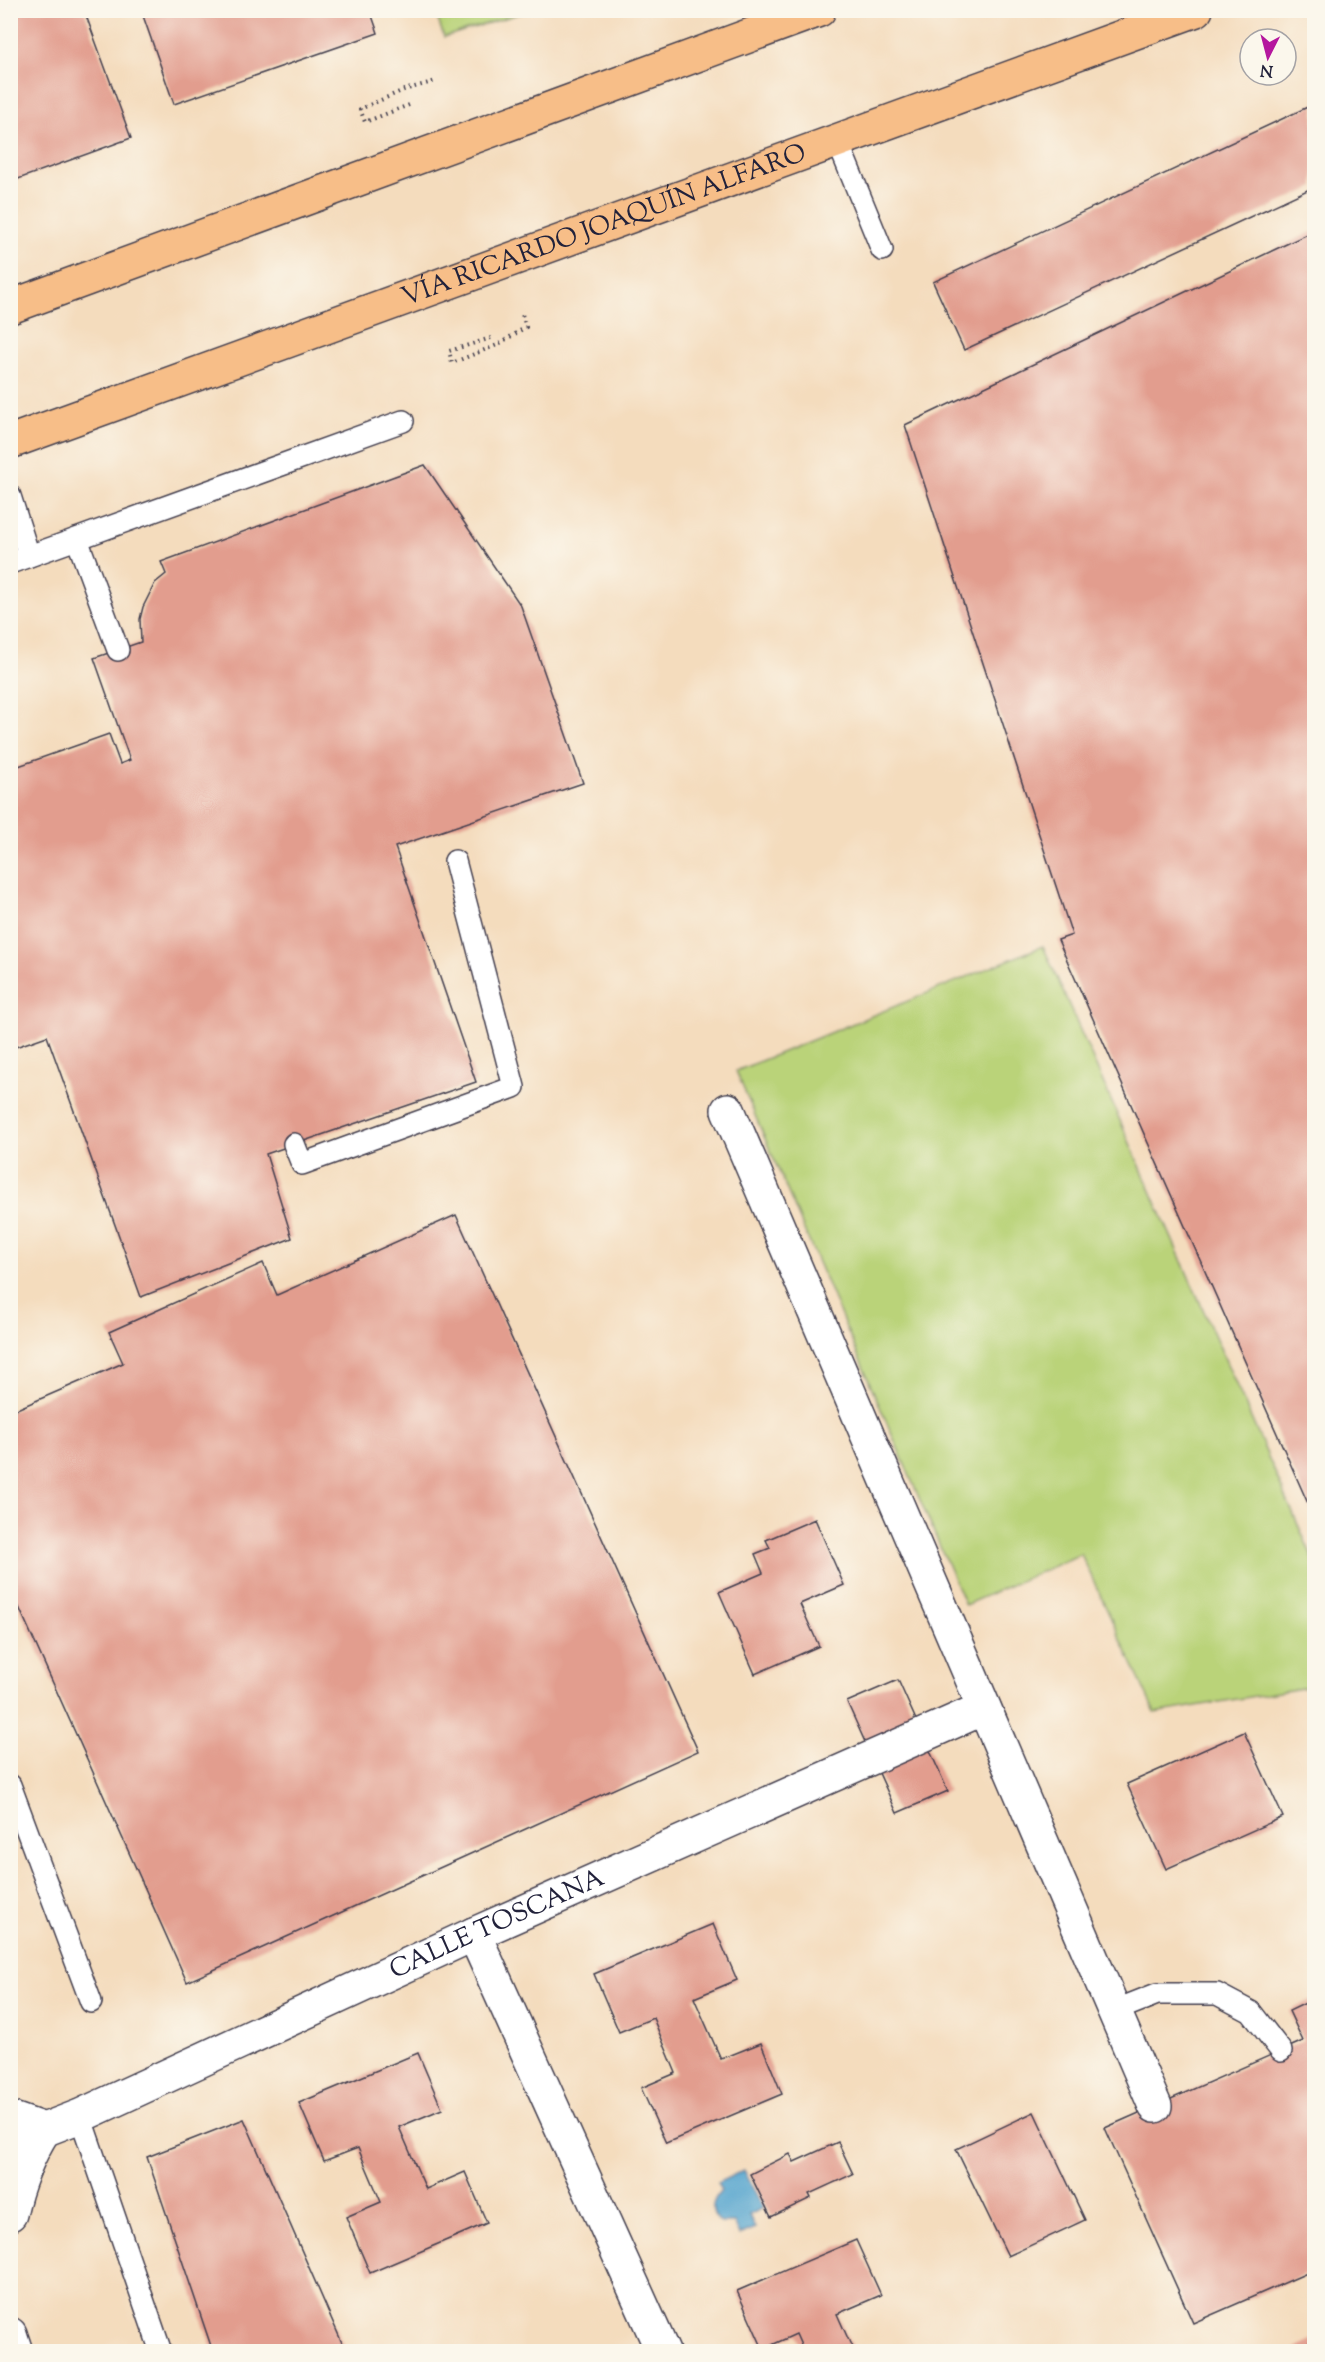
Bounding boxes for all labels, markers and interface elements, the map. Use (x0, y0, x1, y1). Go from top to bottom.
north arrow (1238, 27, 1298, 87)
text: N (1259, 57, 1274, 82)
street label: VÍA RICARDO JOAQUÍN ALFARO (396, 135, 811, 316)
street label: CALLE TOSCANA (384, 1860, 610, 1989)

